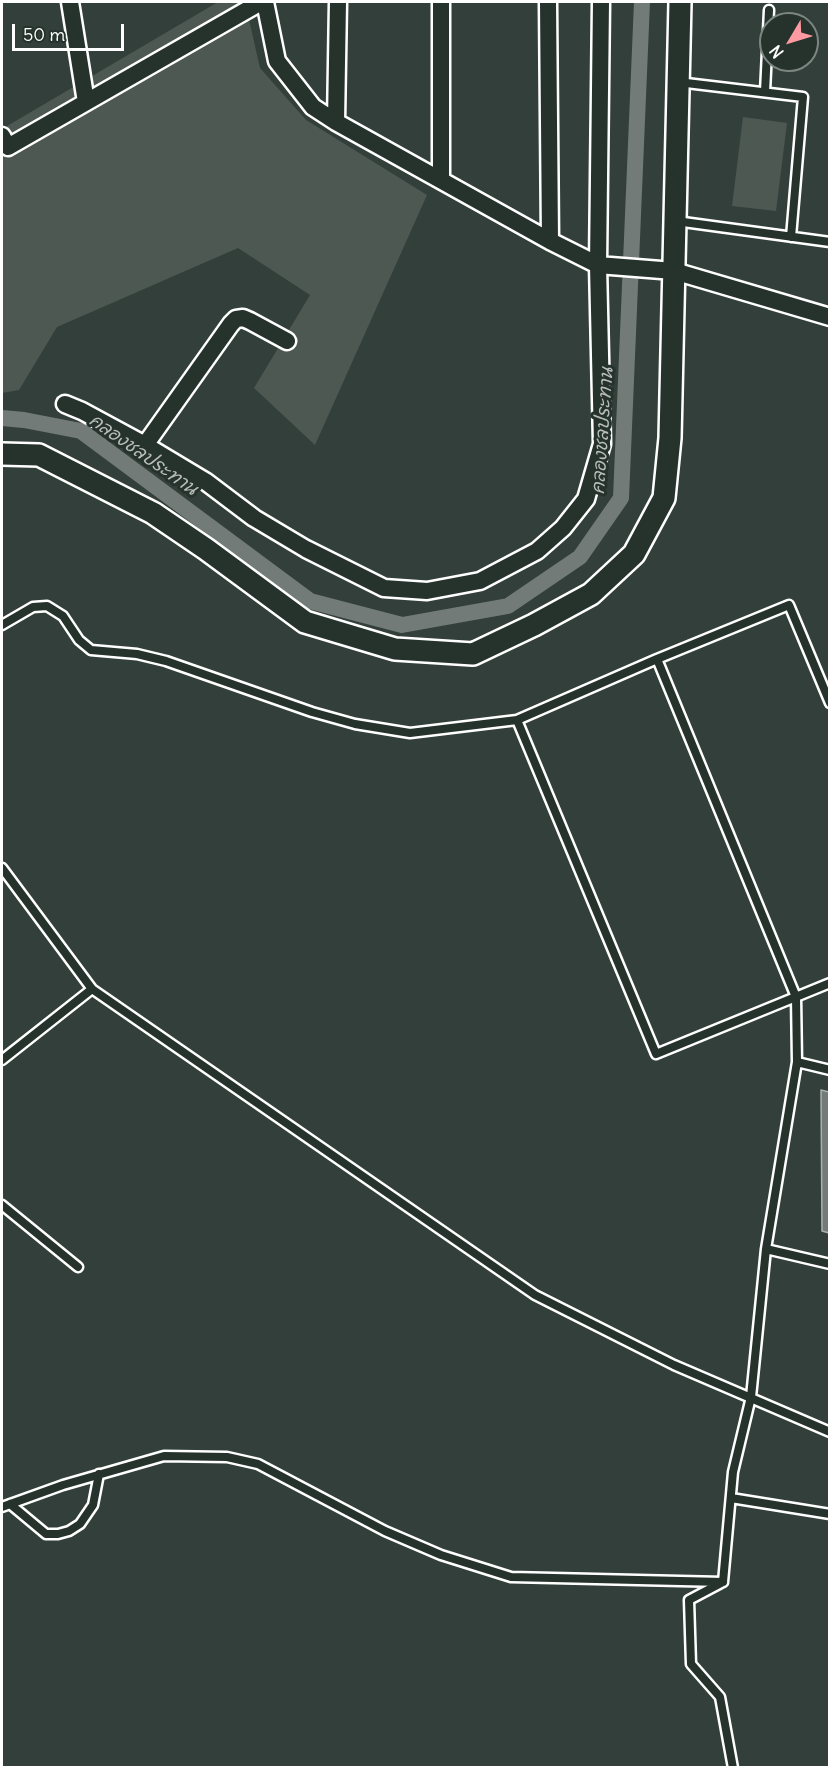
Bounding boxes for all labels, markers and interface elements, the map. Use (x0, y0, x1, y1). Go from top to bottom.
scale bar (15, 12, 128, 50)
north arrow (759, 12, 819, 72)
text: 50 m (23, 23, 65, 46)
text: N (765, 41, 788, 62)
water label: คลองชลประทาน (588, 367, 618, 495)
water label: คลองชลประทาน (85, 410, 201, 500)

